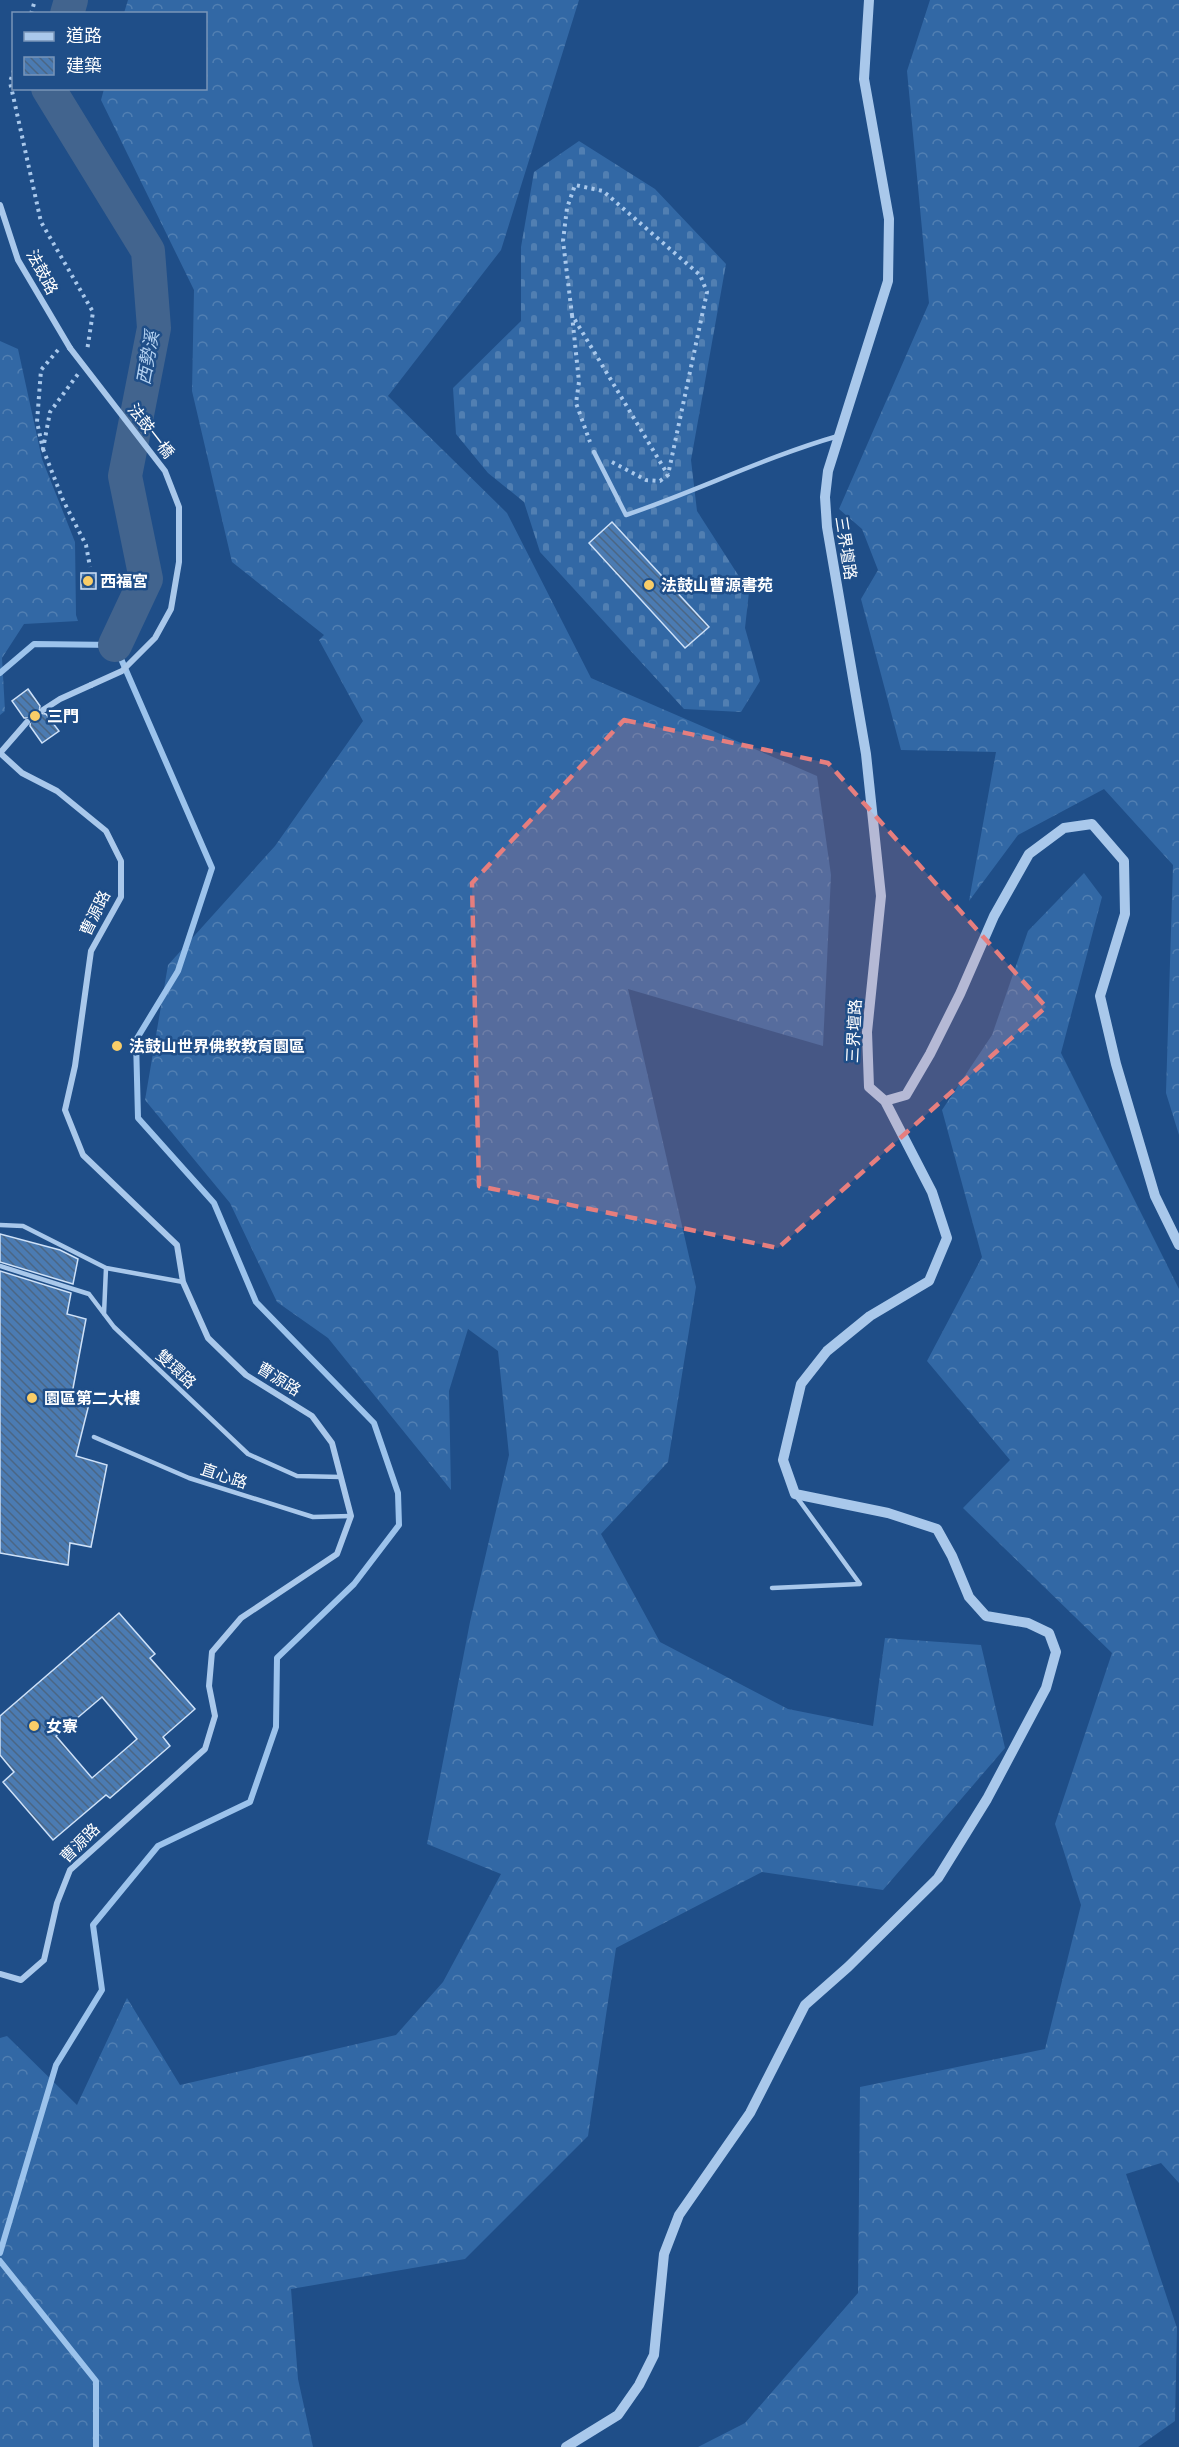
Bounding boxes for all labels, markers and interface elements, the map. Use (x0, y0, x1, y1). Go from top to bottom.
legend (12, 12, 207, 90)
text: 道路 (66, 23, 102, 49)
text: 建築 (66, 53, 102, 79)
street label: 法鼓路 (21, 245, 63, 299)
water label: 西勢溪 (131, 326, 166, 387)
street label: 法鼓一橋 (122, 399, 180, 463)
street label: 三界壇路 (830, 515, 862, 581)
place label: 西福宮 (100, 570, 148, 593)
marker: 西福宮 (81, 574, 95, 588)
place label: 法鼓山曹源書苑 (661, 574, 773, 597)
marker: 法鼓山曹源書苑 (642, 578, 656, 592)
place label: 三門 (47, 705, 79, 728)
marker: 三門 (28, 709, 42, 723)
street label: 曹源路 (74, 886, 116, 940)
street label: 三界壇路 (841, 998, 867, 1064)
place label: 法鼓山世界佛教教育園區 (129, 1035, 305, 1058)
marker: 法鼓山世界佛教教育園區 (110, 1039, 124, 1053)
street label: 雙環路 (151, 1344, 201, 1394)
street label: 曹源路 (253, 1357, 305, 1401)
place label: 園區第二大樓 (44, 1387, 140, 1410)
marker: 園區第二大樓 (25, 1391, 39, 1405)
street label: 直心路 (198, 1458, 250, 1494)
place label: 女寮 (46, 1715, 78, 1738)
marker: 女寮 (27, 1719, 41, 1733)
street label: 曹源路 (55, 1818, 105, 1868)

